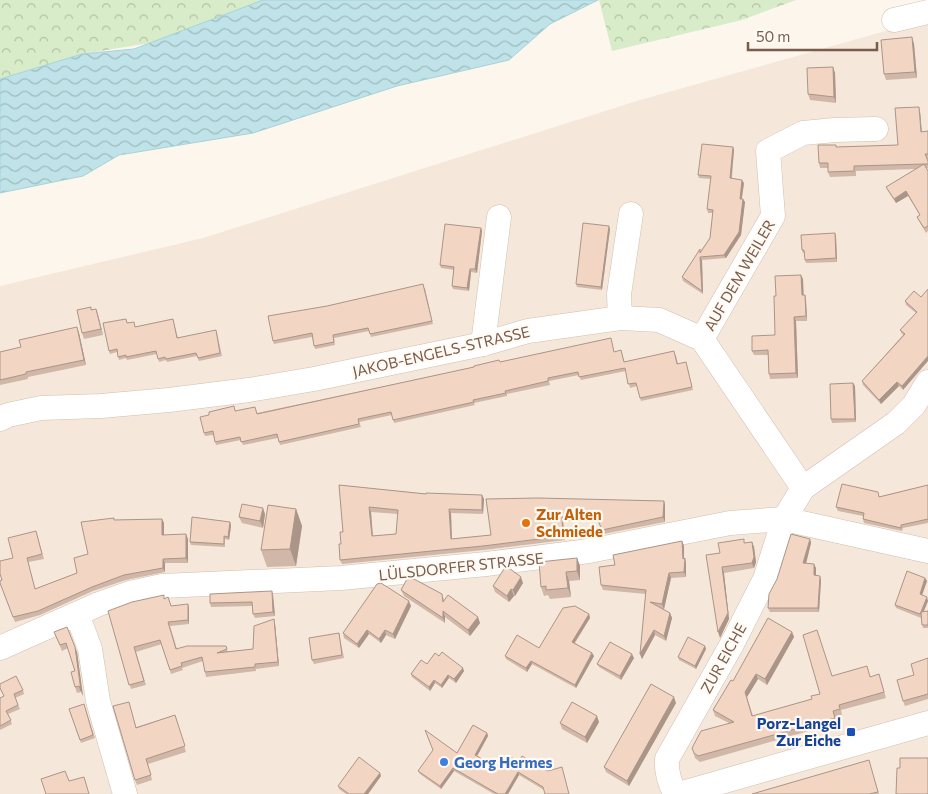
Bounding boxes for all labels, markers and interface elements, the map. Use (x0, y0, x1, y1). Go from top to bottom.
scale bar (748, 20, 877, 52)
text: 50 m (756, 27, 790, 45)
street label: AUF DEM WEILER (700, 216, 778, 334)
street label: JAKOB-ENGELS-STRASSE (351, 322, 532, 380)
place label: Zur Alten Schmiede (536, 505, 603, 540)
marker: Zur Alten Schmiede (520, 517, 532, 529)
street label: LÜLSDORFER STRASSE (378, 548, 544, 584)
street label: ZUR EICHE (696, 620, 750, 696)
place label: Porz-Langel Zur Eiche (757, 714, 841, 749)
marker: Porz-Langel Zur Eiche (845, 726, 857, 738)
place label: Georg Hermes (454, 753, 552, 771)
marker: Georg Hermes (438, 756, 450, 768)

